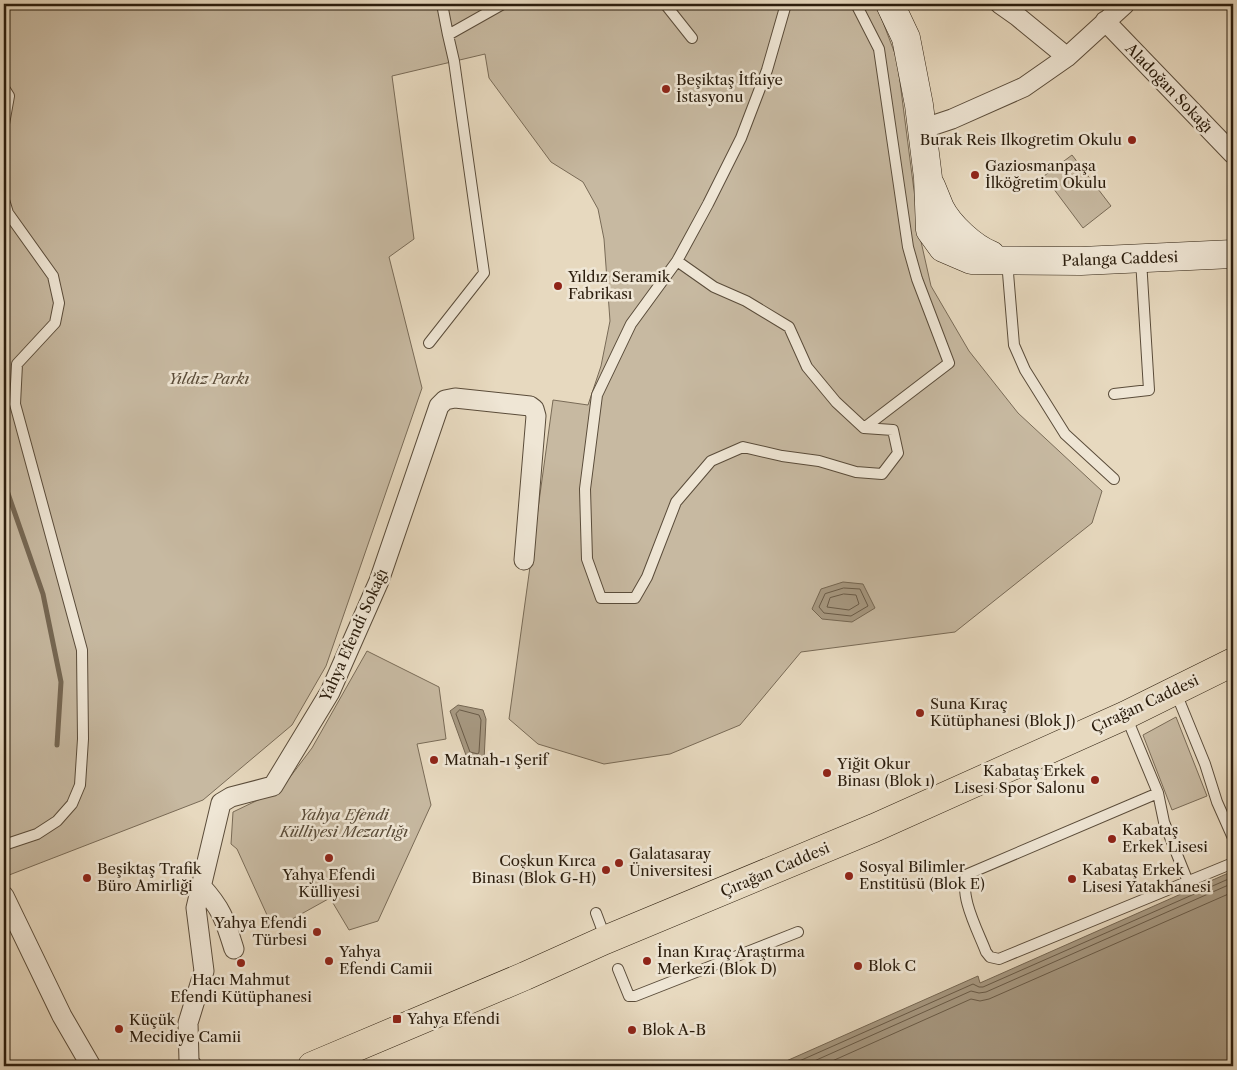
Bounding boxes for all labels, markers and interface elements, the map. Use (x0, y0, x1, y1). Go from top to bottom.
street label: Aladoğan Sokağı (1121, 38, 1217, 137)
place label: Beşiktaş İtfaiye İstasyonu (676, 70, 783, 106)
marker: Beşiktaş İtfaiye İstasyonu (660, 83, 672, 95)
place label: Burak Reis Ilkogretim Okulu (920, 130, 1122, 149)
marker: Burak Reis Ilkogretim Okulu (1126, 134, 1138, 146)
place label: Gaziosmanpaşa İlköğretim Okulu (985, 156, 1106, 192)
marker: Gaziosmanpaşa İlköğretim Okulu (969, 169, 981, 181)
street label: Palanga Caddesi (1062, 247, 1179, 270)
place label: Yıldız Seramik Fabrikası (567, 267, 672, 303)
marker: Yıldız Seramik Fabrikası (552, 280, 564, 292)
park label: Yıldız Parkı (169, 369, 250, 388)
street label: Yahya Efendi Sokağı (315, 565, 392, 705)
street label: Çırağan Caddesi (1088, 670, 1202, 737)
place label: Suna Kıraç Kütüphanesi (Blok J) (930, 694, 1075, 730)
marker: Suna Kıraç Kütüphanesi (Blok J) (914, 707, 926, 719)
place label: Matnah-ı Şerif (444, 750, 550, 769)
marker: Matnah-ı Şerif (428, 754, 440, 766)
place label: Yiğit Okur Binası (Blok ı) (836, 754, 934, 790)
place label: Kabataş Erkek Lisesi Spor Salonu (954, 761, 1086, 797)
marker: Yiğit Okur Binası (Blok ı) (821, 767, 833, 779)
marker: Kabataş Erkek Lisesi Spor Salonu (1089, 774, 1101, 786)
park label: Yahya Efendi Külliyesi Mezarlığı (279, 805, 408, 841)
place label: Kabataş Erkek Lisesi (1122, 820, 1208, 856)
marker: Kabataş Erkek Lisesi (1106, 833, 1118, 845)
street label: Çırağan Caddesi (717, 838, 833, 901)
place label: Galatasaray Üniversitesi (629, 844, 713, 880)
place label: Coşkun Kırca Binası (Blok G-H) (471, 851, 596, 887)
marker: Yahya Efendi Külliyesi (323, 852, 335, 864)
marker: Galatasaray Üniversitesi (613, 857, 625, 869)
place label: Sosyal Bilimler Enstitüsü (Blok E) (859, 857, 985, 893)
place label: Beşiktaş Trafik Büro Amirliği (97, 859, 203, 895)
place label: Kabataş Erkek Lisesi Yatakhanesi (1082, 860, 1211, 896)
marker: Coşkun Kırca Binası (Blok G-H) (600, 864, 612, 876)
place label: Yahya Efendi Külliyesi (282, 865, 376, 901)
marker: Sosyal Bilimler Enstitüsü (Blok E) (843, 870, 855, 882)
marker: Beşiktaş Trafik Büro Amirliği (81, 872, 93, 884)
marker: Kabataş Erkek Lisesi Yatakhanesi (1066, 873, 1078, 885)
place label: Yahya Efendi Türbesi (213, 913, 307, 949)
marker: Yahya Efendi Türbesi (311, 926, 323, 938)
place label: Yahya Efendi Camii (338, 942, 433, 978)
place label: İnan Kıraç Araştırma Merkezi (Blok D) (657, 942, 805, 978)
marker: Yahya Efendi Camii (323, 955, 335, 967)
marker: İnan Kıraç Araştırma Merkezi (Blok D) (641, 955, 653, 967)
place label: Blok C (868, 956, 916, 975)
marker: Hacı Mahmut Efendi Kütüphanesi (235, 957, 247, 969)
marker: Blok C (852, 960, 864, 972)
place label: Hacı Mahmut Efendi Kütüphanesi (170, 970, 312, 1006)
place label: Yahya Efendi (406, 1009, 500, 1028)
place label: Küçük Mecidiye Camii (129, 1010, 242, 1046)
marker: Yahya Efendi (391, 1013, 403, 1025)
place label: Blok A-B (642, 1020, 706, 1039)
marker: Küçük Mecidiye Camii (113, 1023, 125, 1035)
marker: Blok A-B (626, 1024, 638, 1036)

